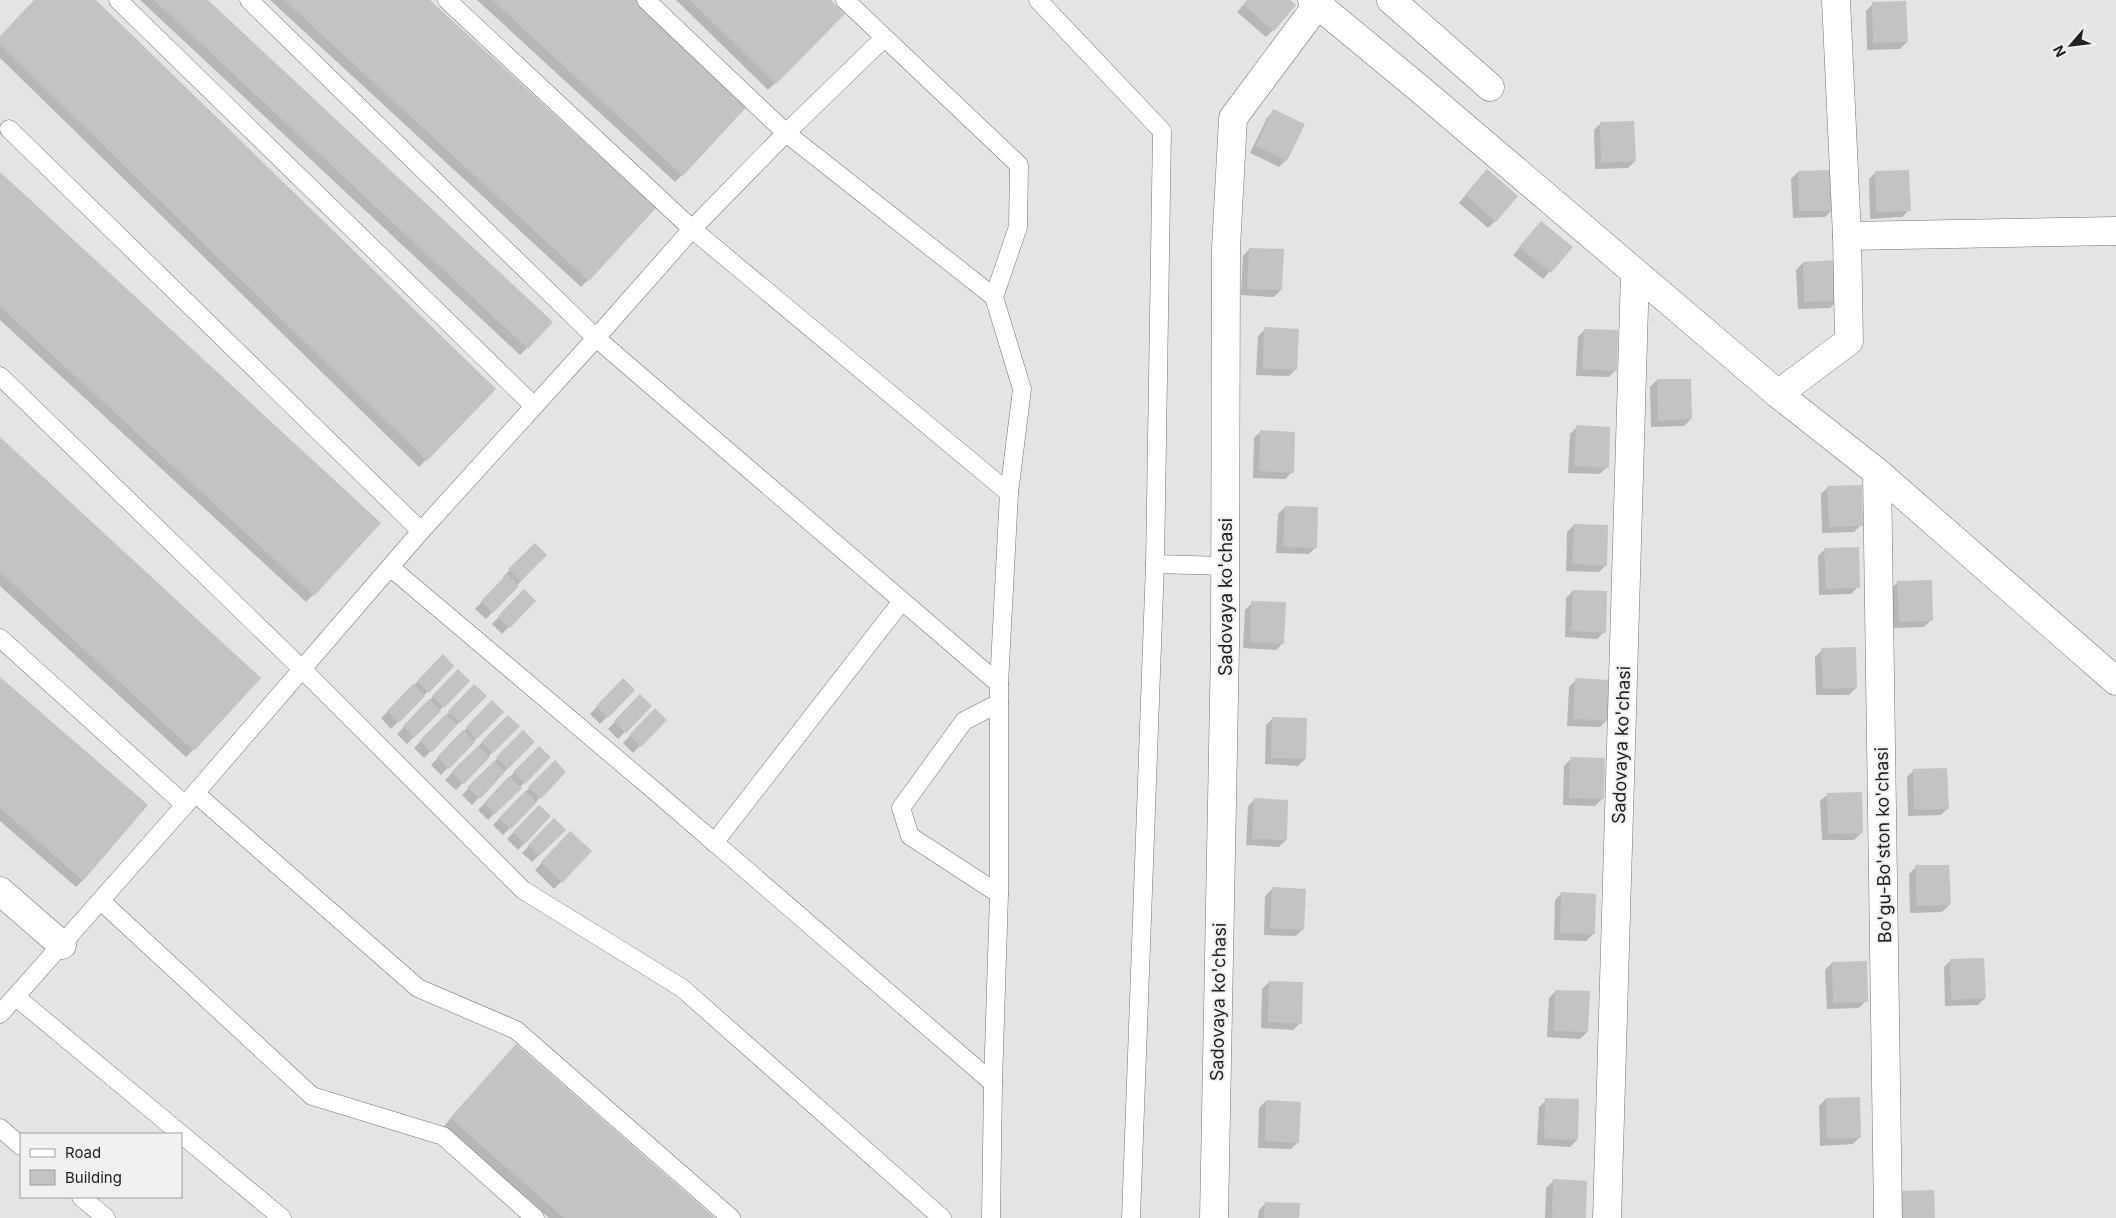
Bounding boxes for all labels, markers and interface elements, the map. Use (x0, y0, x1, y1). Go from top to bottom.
north arrow (2046, 20, 2096, 70)
text: N (2049, 43, 2069, 60)
street label: Sadovaya ko'chasi (1215, 518, 1236, 676)
street label: Sadovaya ko'chasi (1608, 666, 1634, 824)
street label: Bo'gu-Bo'ston ko'chasi (1871, 747, 1895, 943)
street label: Sadovaya ko'chasi (1206, 923, 1230, 1081)
legend (20, 1133, 182, 1198)
text: Road (65, 1143, 101, 1162)
text: Building (65, 1168, 122, 1187)

